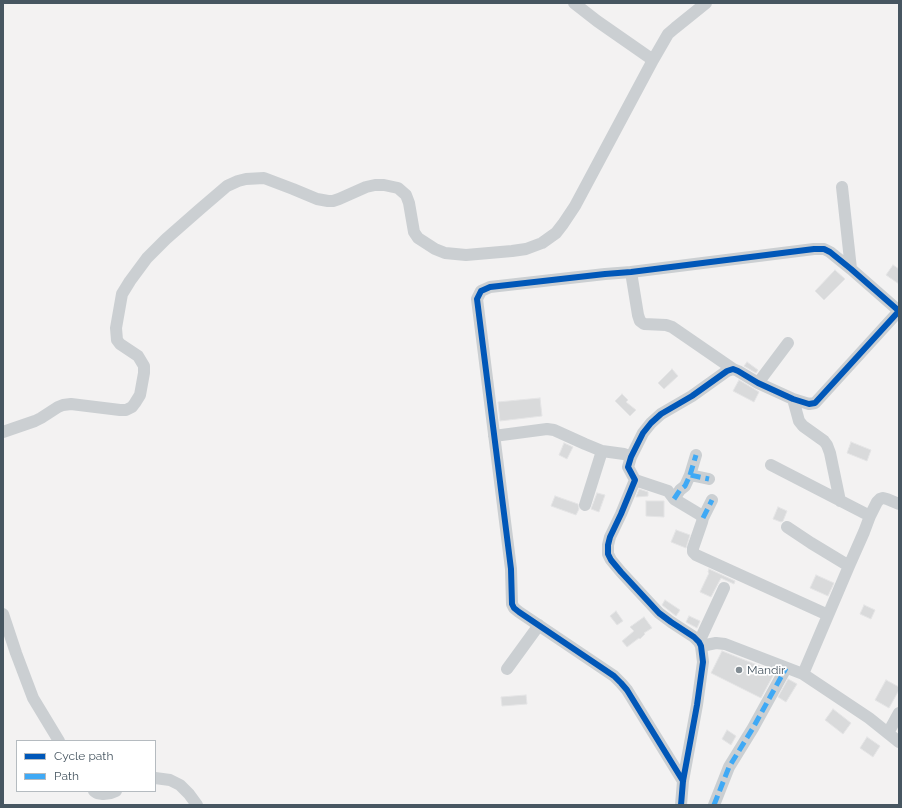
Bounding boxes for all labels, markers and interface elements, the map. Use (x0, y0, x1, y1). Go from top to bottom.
place label: Mandir (747, 663, 785, 677)
marker: Mandir (734, 665, 744, 675)
legend (16, 740, 156, 792)
text: Cycle path (54, 749, 113, 763)
text: Path (54, 769, 79, 783)

